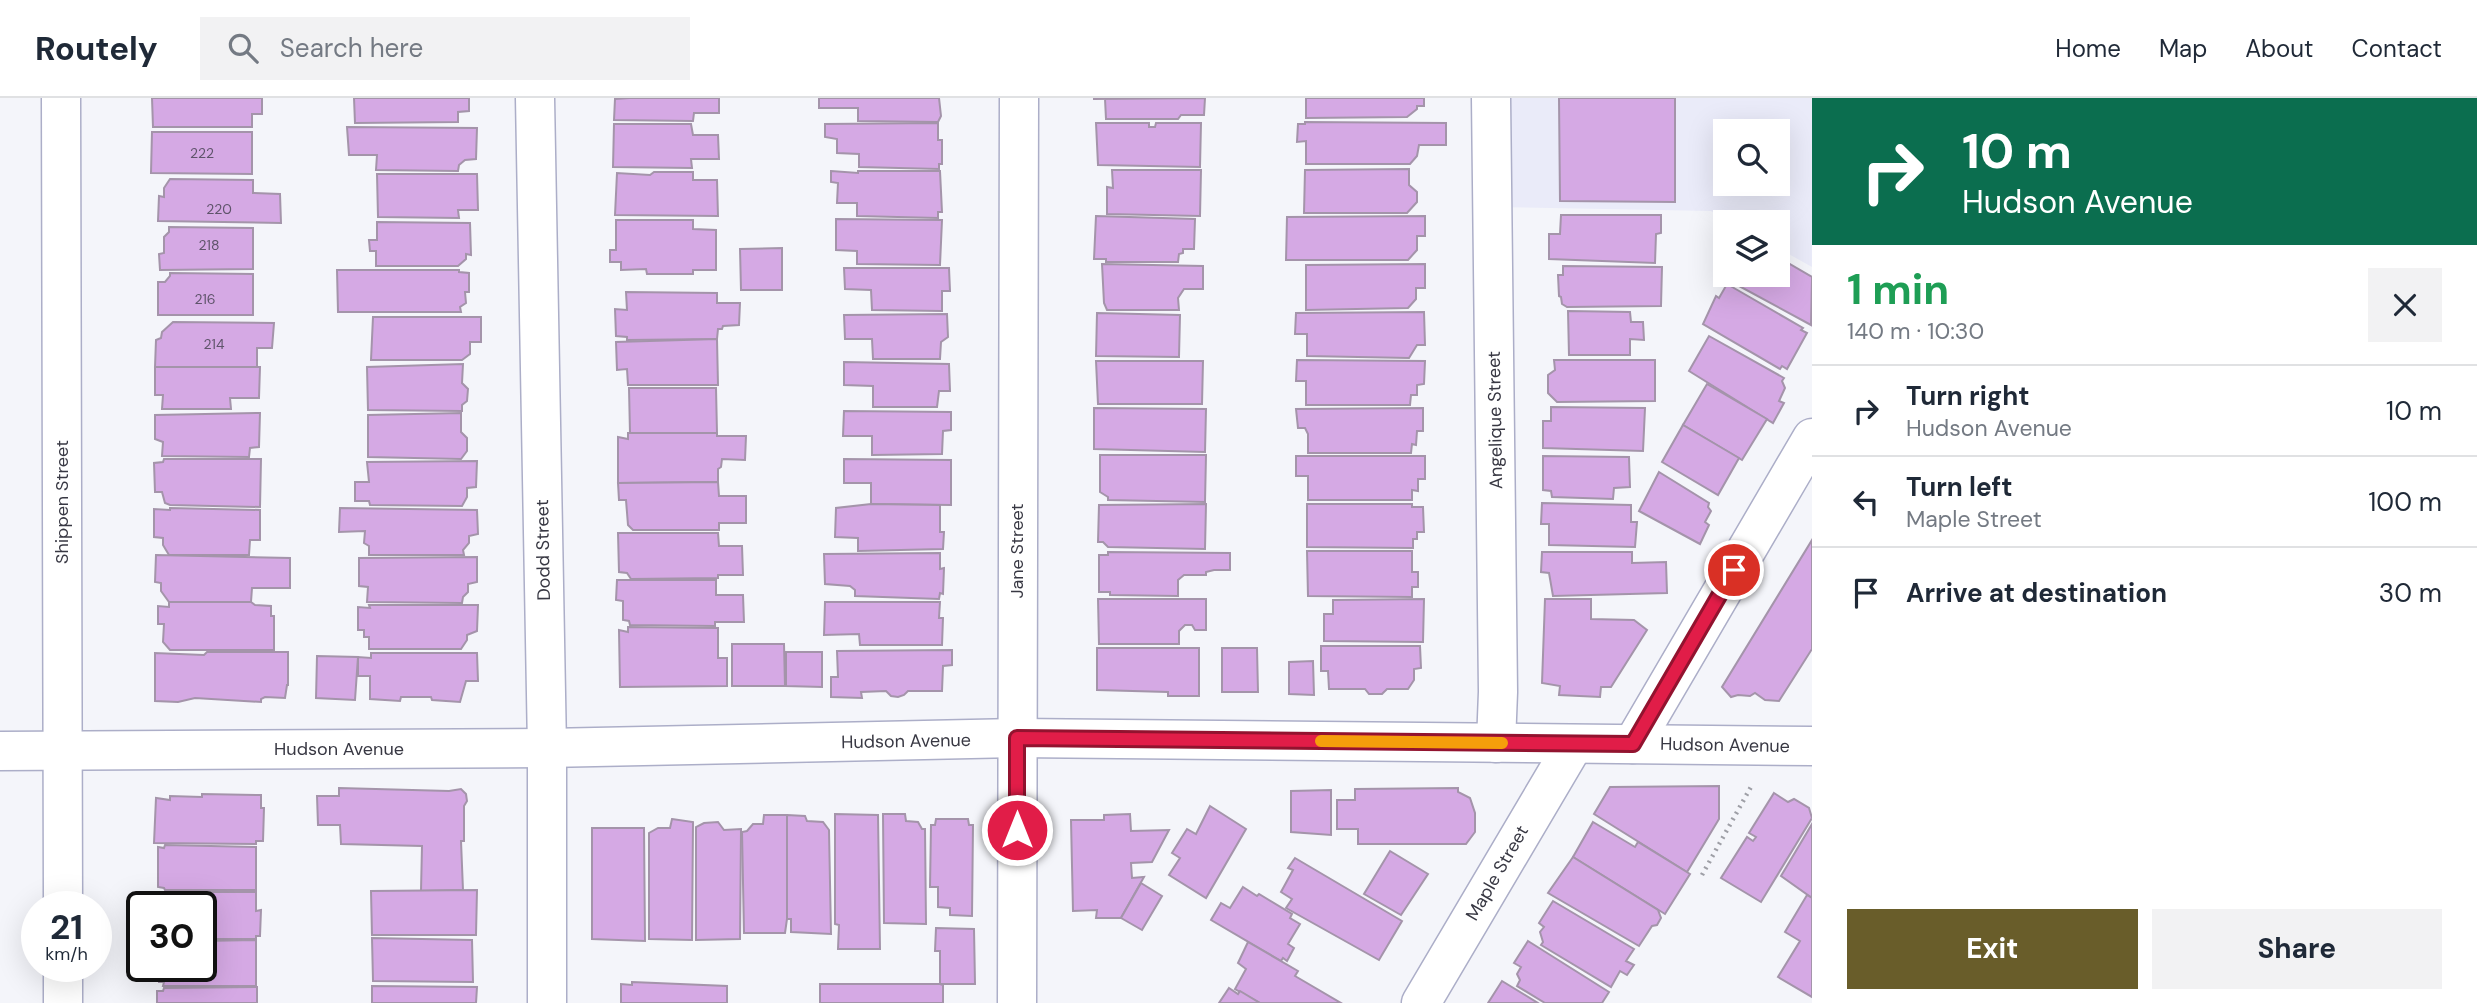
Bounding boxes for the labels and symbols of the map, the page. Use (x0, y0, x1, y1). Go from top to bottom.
house number: 222 (190, 144, 214, 162)
house number: 220 (206, 200, 232, 218)
house number: 218 (199, 236, 219, 254)
house number: 216 (194, 290, 216, 308)
house number: 214 (204, 335, 225, 353)
street label: Angelique Street (1482, 351, 1508, 489)
street label: Shippen Street (50, 440, 74, 564)
street label: Dodd Street (530, 499, 556, 601)
street label: Jane Street (1005, 503, 1029, 599)
pin (1704, 540, 1764, 600)
street label: Hudson Avenue (841, 728, 971, 754)
street label: Hudson Avenue (1660, 732, 1790, 758)
street label: Hudson Avenue (274, 737, 404, 761)
position arrow (980, 793, 1054, 867)
street label: Maple Street (1460, 821, 1534, 925)
speed limit sign: 30 (126, 891, 217, 982)

